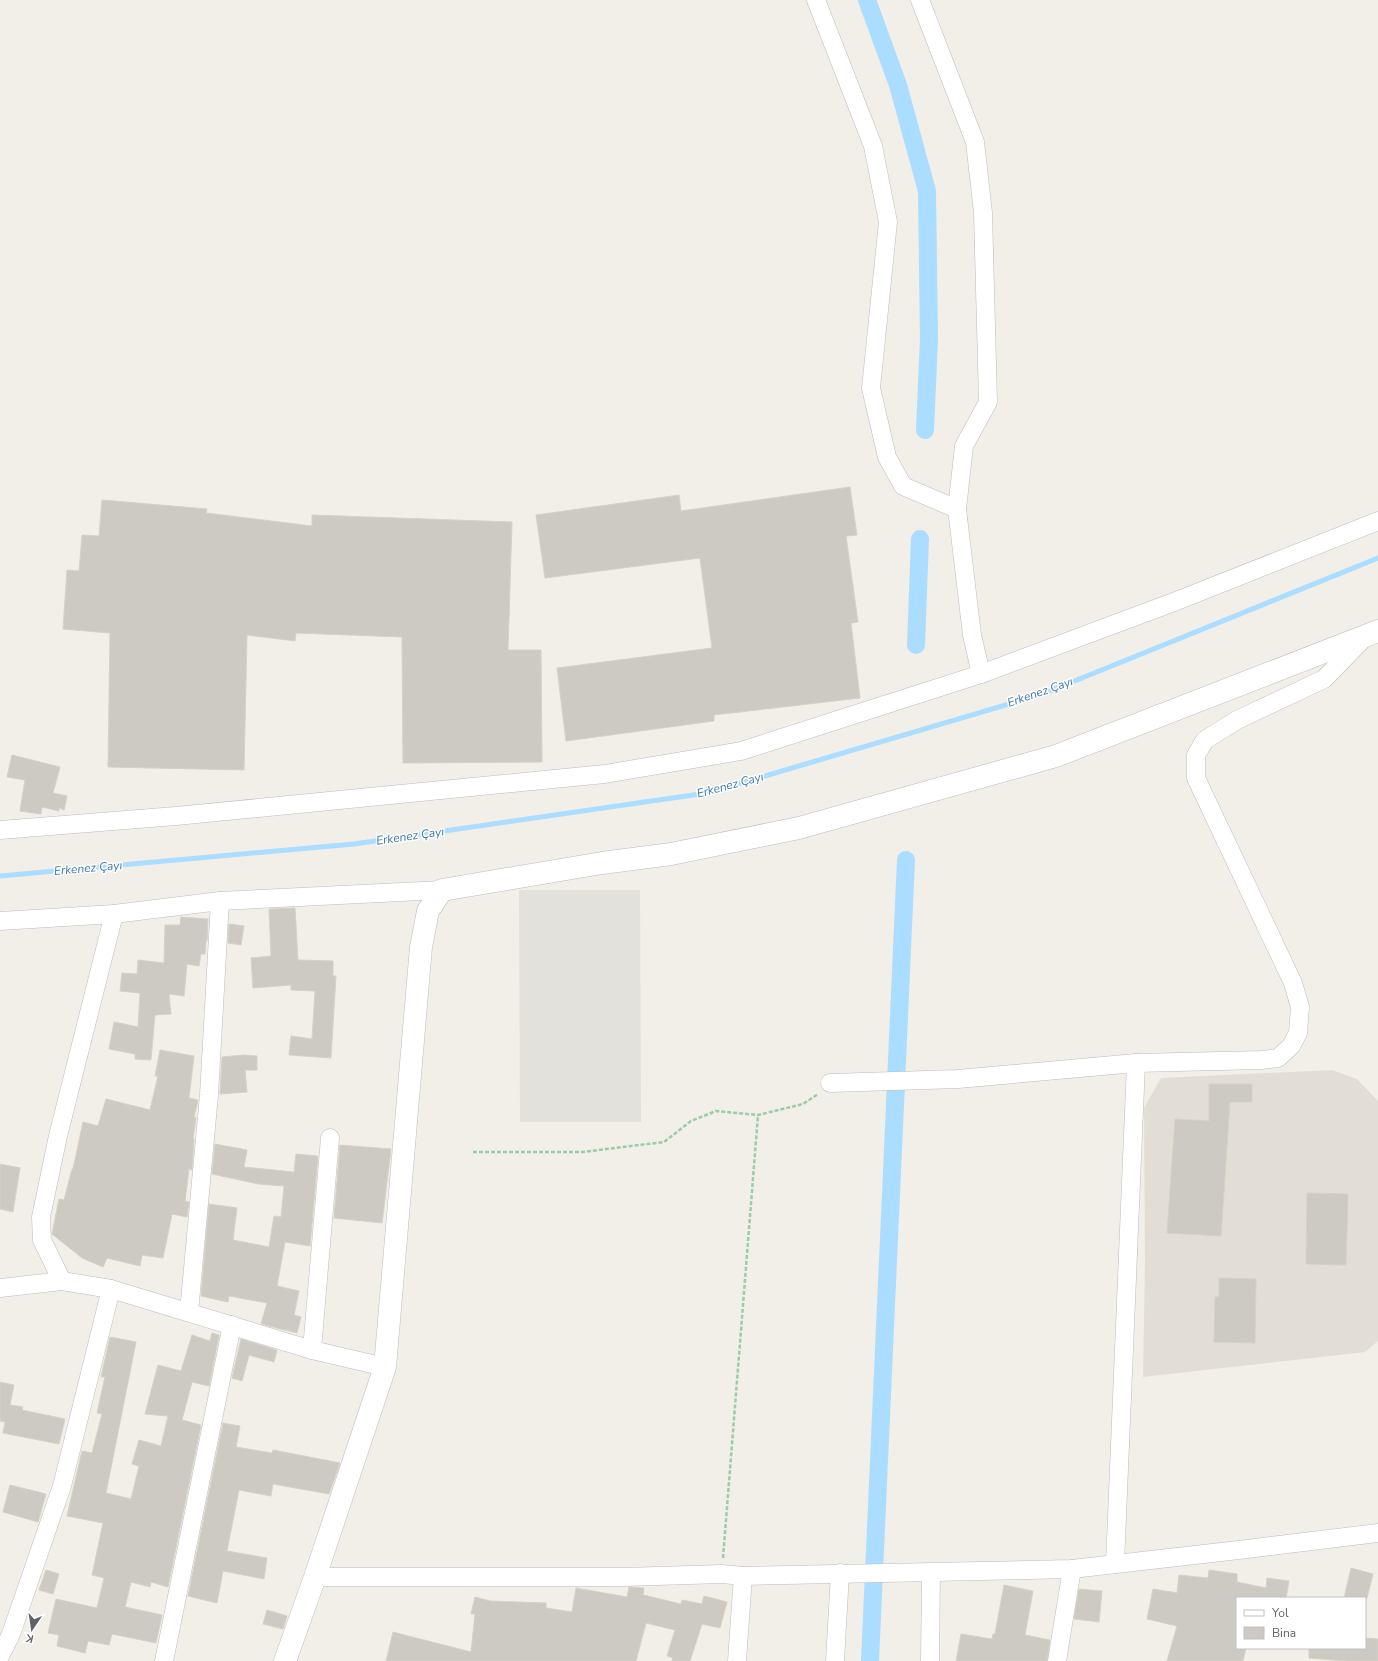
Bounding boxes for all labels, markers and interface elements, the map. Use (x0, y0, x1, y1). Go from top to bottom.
water label: Erkenez Çayı (1005, 673, 1075, 711)
water label: Erkenez Çayı (695, 768, 765, 802)
water label: Erkenez Çayı (375, 823, 445, 849)
water label: Erkenez Çayı (53, 857, 123, 879)
legend (1236, 1597, 1366, 1649)
text: Yol (1271, 1605, 1289, 1621)
north arrow (12, 1609, 52, 1649)
text: Bina (1272, 1625, 1296, 1641)
text: K (24, 1630, 35, 1646)

